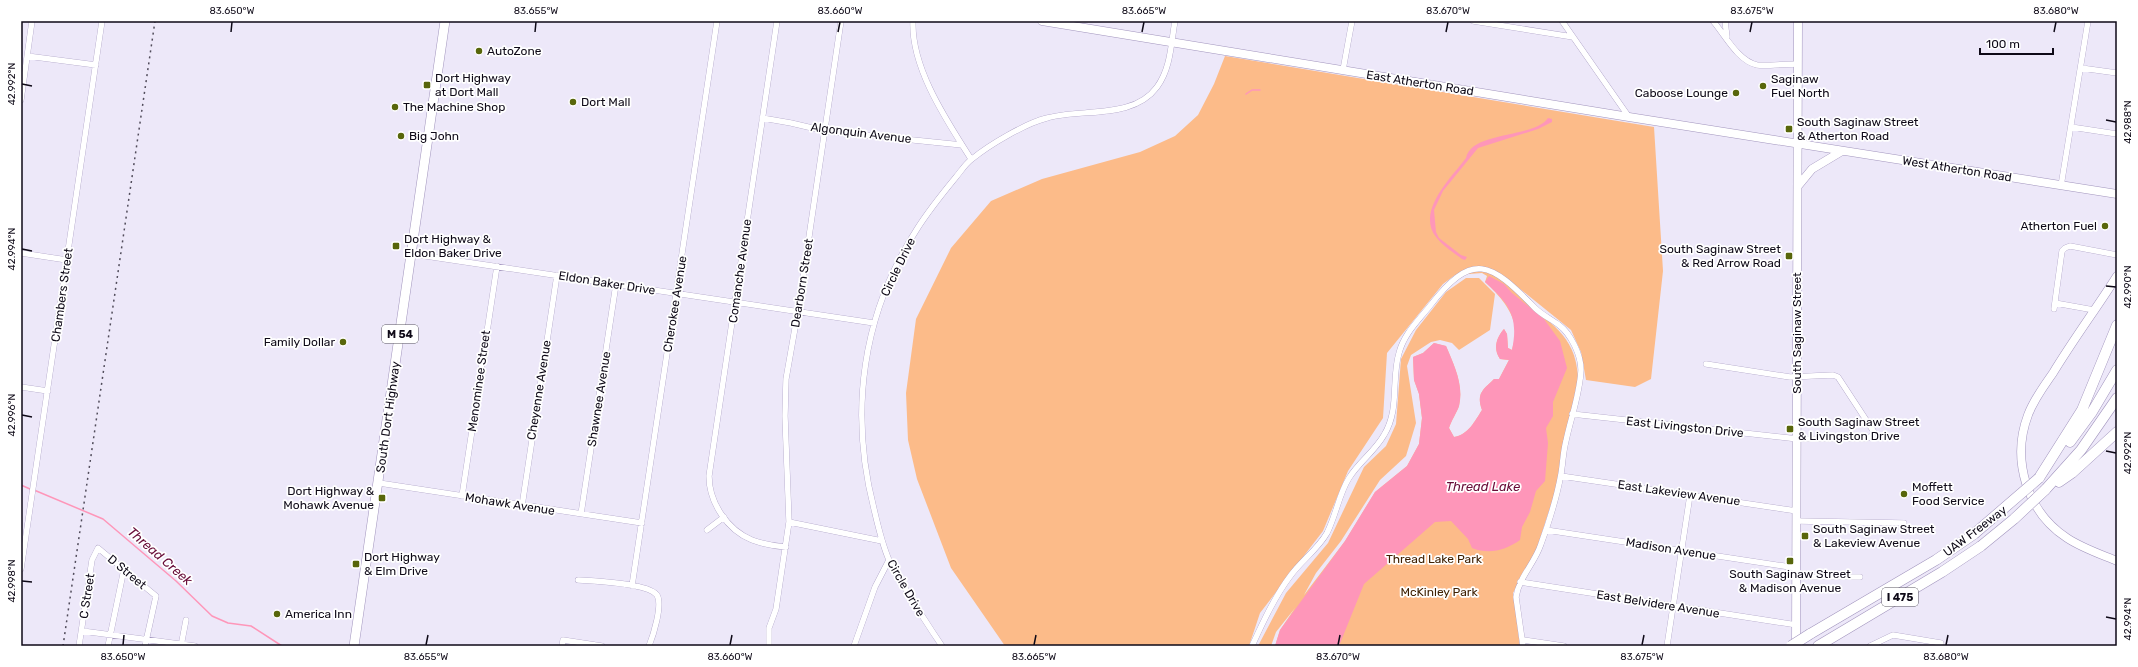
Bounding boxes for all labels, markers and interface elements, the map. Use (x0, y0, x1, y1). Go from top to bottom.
text: 83.650°W (210, 5, 255, 17)
text: 83.655°W (514, 5, 558, 17)
text: 83.660°W (817, 5, 863, 17)
text: 83.665°W (1122, 5, 1166, 17)
text: 83.670°W (1426, 5, 1470, 17)
text: 83.675°W (1730, 5, 1774, 17)
text: 83.680°W (2033, 5, 2079, 17)
scale bar (1980, 30, 2053, 56)
text: 100 m (1986, 37, 2020, 51)
place label: AutoZone (487, 44, 542, 58)
marker: AutoZone (474, 46, 484, 56)
text: 42.992°N (6, 63, 18, 105)
street label: East Atherton Road (1365, 68, 1475, 98)
place label: Dort Highway at Dort Mall (435, 71, 511, 99)
place label: Saginaw Fuel North (1771, 72, 1829, 100)
marker: Dort Highway at Dort Mall (422, 80, 432, 90)
marker: Saginaw Fuel North (1758, 81, 1768, 91)
place label: Caboose Lounge (1635, 86, 1728, 100)
marker: Caboose Lounge (1731, 88, 1741, 98)
place label: Dort Mall (581, 95, 630, 109)
marker: Dort Mall (568, 97, 578, 107)
place label: The Machine Shop (403, 100, 505, 114)
text: 42.988°N (2122, 100, 2134, 144)
marker: The Machine Shop (390, 102, 400, 112)
place label: South Saginaw Street & Atherton Road (1797, 115, 1919, 143)
street label: Algonquin Avenue (810, 120, 912, 146)
marker: South Saginaw Street & Atherton Road (1784, 124, 1794, 134)
place label: Big John (409, 129, 459, 143)
marker: Big John (396, 131, 406, 141)
street label: West Atherton Road (1901, 153, 2013, 185)
street label: Comanche Avenue (726, 218, 754, 324)
place label: Atherton Fuel (2020, 219, 2097, 233)
marker: Atherton Fuel (2100, 221, 2110, 231)
text: 42.994°N (6, 227, 18, 270)
place label: Dort Highway & Eldon Baker Drive (404, 232, 502, 260)
street label: Circle Drive (878, 235, 918, 299)
street label: Dearborn Street (788, 237, 816, 328)
marker: Dort Highway & Eldon Baker Drive (391, 241, 401, 251)
place label: South Saginaw Street & Red Arrow Road (1659, 242, 1781, 270)
street label: Chambers Street (48, 247, 76, 343)
marker: South Saginaw Street & Red Arrow Road (1784, 251, 1794, 261)
street label: Cherokee Avenue (660, 255, 690, 353)
text: 42.990°N (2122, 265, 2134, 309)
street label: Eldon Baker Drive (558, 268, 657, 298)
street label: South Saginaw Street (1790, 272, 1804, 394)
road number: M 54 (382, 325, 418, 343)
street label: Menominee Street (465, 329, 493, 433)
place label: Family Dollar (264, 335, 335, 349)
marker: Family Dollar (338, 337, 348, 347)
street label: Cheyenne Avenue (524, 339, 554, 441)
street label: Shawnee Avenue (585, 350, 613, 448)
street label: South Dort Highway (373, 360, 403, 474)
text: 42.996°N (6, 394, 18, 436)
street label: East Livingston Drive (1626, 414, 1745, 440)
place label: South Saginaw Street & Livingston Drive (1798, 415, 1920, 443)
marker: South Saginaw Street & Livingston Drive (1785, 424, 1795, 434)
text: 42.992°N (2122, 432, 2134, 474)
street label: East Lakeview Avenue (1617, 477, 1741, 509)
water label: Thread Lake (1446, 479, 1520, 494)
place label: Moffett Food Service (1912, 480, 1985, 508)
place label: Dort Highway & Mohawk Avenue (283, 484, 375, 512)
marker: Moffett Food Service (1899, 489, 1909, 499)
street label: Mohawk Avenue (464, 490, 556, 518)
marker: Dort Highway & Mohawk Avenue (377, 493, 387, 503)
street label: UAW Freeway (1941, 502, 2010, 559)
place label: South Saginaw Street & Lakeview Avenue (1813, 522, 1935, 550)
water label: Thread Creek (125, 524, 196, 588)
marker: South Saginaw Street & Lakeview Avenue (1800, 531, 1810, 541)
street label: Madison Avenue (1625, 535, 1717, 563)
place label: Dort Highway & Elm Drive (364, 550, 440, 578)
street label: D Street (105, 552, 149, 592)
park label: Thread Lake Park (1386, 552, 1483, 566)
marker: South Saginaw Street & Madison Avenue (1785, 556, 1795, 566)
street label: Circle Drive (884, 557, 928, 619)
text: 42.998°N (6, 559, 18, 603)
marker: Dort Highway & Elm Drive (351, 559, 361, 569)
place label: South Saginaw Street & Madison Avenue (1729, 567, 1851, 595)
street label: C Street (77, 572, 98, 620)
park label: McKinley Park (1400, 585, 1478, 599)
street label: East Belvidere Avenue (1595, 587, 1721, 621)
road number: I 475 (1882, 588, 1918, 606)
text: 42.994°N (2122, 597, 2134, 640)
place label: America Inn (285, 607, 352, 621)
marker: America Inn (272, 609, 282, 619)
text: 83.650°W (101, 651, 146, 663)
text: 83.655°W (404, 651, 448, 663)
text: 83.660°W (707, 651, 753, 663)
text: 83.665°W (1012, 651, 1056, 663)
text: 83.670°W (1316, 651, 1360, 663)
text: 83.675°W (1620, 651, 1664, 663)
text: 83.680°W (1923, 651, 1969, 663)

